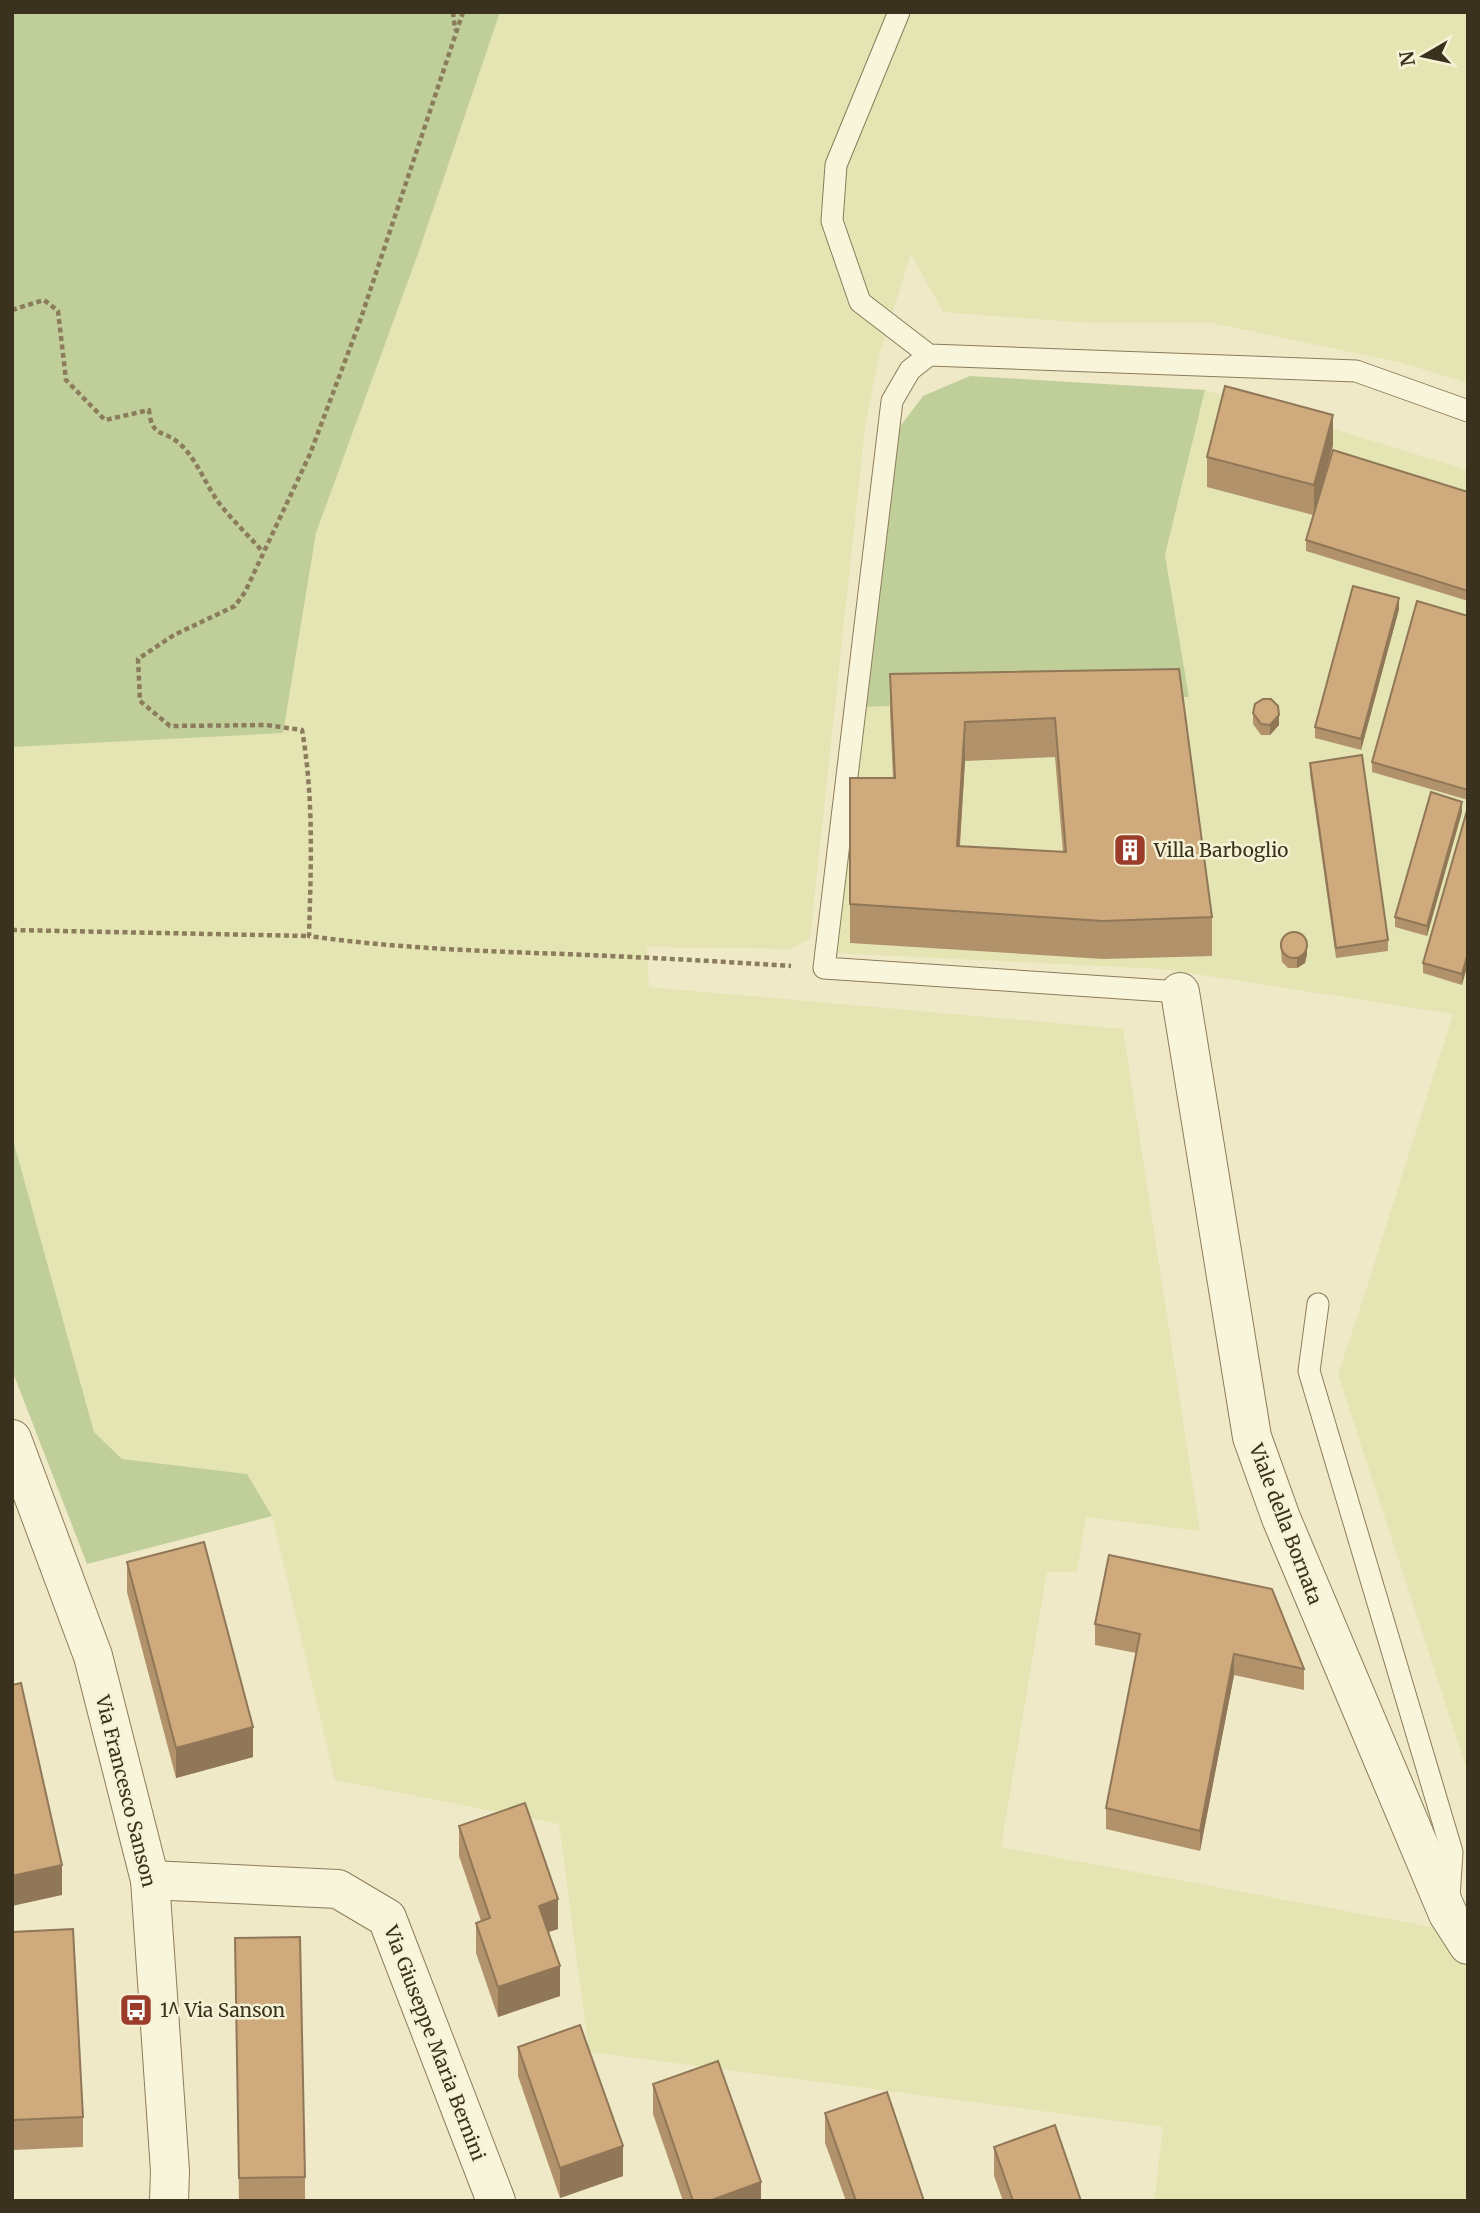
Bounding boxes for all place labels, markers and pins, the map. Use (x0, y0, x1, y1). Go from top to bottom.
building icon: Villa Barboglio (1111, 831, 1149, 869)
place label: Villa Barboglio (1153, 838, 1288, 862)
bus stop icon: 1^ Via Sanson (117, 1991, 155, 2029)
place label: 1^ Via Sanson (160, 1998, 286, 2022)

